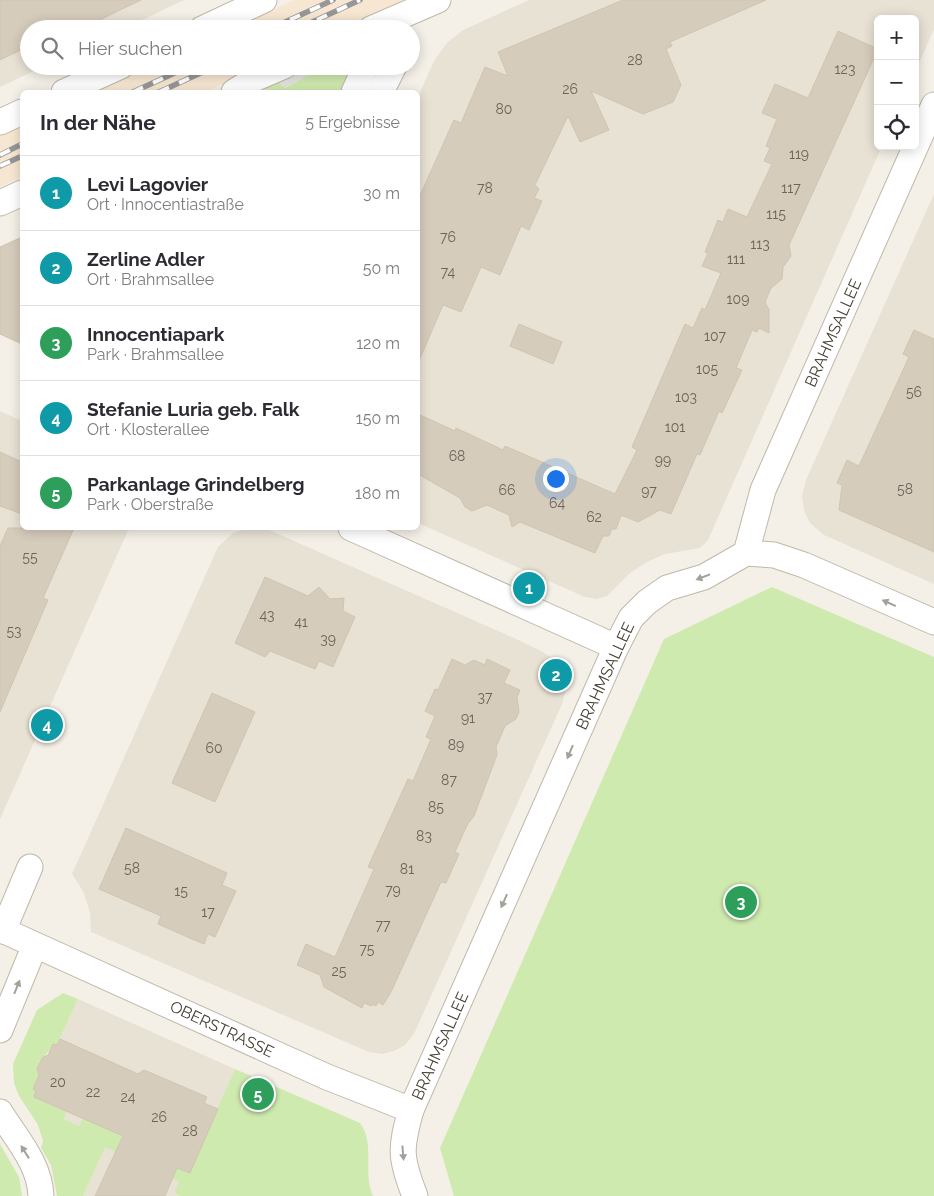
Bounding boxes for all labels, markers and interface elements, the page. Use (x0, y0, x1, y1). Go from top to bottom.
map controls (874, 15, 919, 150)
button: + (874, 15, 919, 60)
search box (20, 20, 420, 75)
icon: search (38, 34, 66, 62)
text: Hier suchen (78, 37, 183, 59)
house number: 28 (627, 52, 643, 68)
button: − (874, 60, 919, 105)
house number: 123 (835, 61, 855, 77)
house number: 26 (562, 81, 578, 97)
house number: 80 (496, 101, 512, 117)
button: locate (874, 105, 919, 150)
text: In der Nähe (40, 110, 156, 135)
text: 5 Ergebnisse (305, 113, 400, 132)
house number: 119 (789, 146, 809, 162)
text: Levi Lagovier (87, 173, 208, 195)
house number: 78 (477, 180, 493, 196)
house number: 117 (781, 180, 801, 196)
text: 1 (52, 184, 60, 203)
text: 30 m (363, 184, 400, 203)
text: Ort · Innocentiastraße (87, 195, 244, 214)
house number: 115 (766, 206, 786, 222)
house number: 76 (440, 229, 456, 245)
house number: 113 (750, 236, 770, 252)
text: Zerline Adler (87, 248, 205, 270)
house number: 111 (727, 251, 745, 267)
text: 2 (51, 259, 61, 278)
text: 50 m (363, 259, 400, 278)
house number: 74 (441, 264, 456, 280)
text: Ort · Brahmsallee (87, 270, 214, 289)
street label: BRAHMSALLEE (801, 276, 865, 390)
house number: 109 (727, 291, 749, 307)
text: Innocentiapark (87, 323, 224, 345)
house number: 107 (704, 328, 726, 344)
text: 3 (52, 334, 60, 353)
text: 120 m (356, 334, 400, 353)
text: Park · Brahmsallee (87, 345, 224, 364)
house number: 105 (696, 361, 718, 377)
house number: 56 (906, 384, 922, 400)
house number: 103 (675, 389, 697, 405)
text: Stefanie Luria geb. Falk (87, 398, 299, 420)
text: 4 (51, 409, 61, 428)
text: 150 m (356, 409, 400, 428)
house number: 101 (665, 419, 685, 435)
text: Ort · Klosterallee (87, 420, 209, 439)
house number: 68 (449, 448, 465, 464)
house number: 99 (655, 452, 671, 468)
your location (543, 466, 569, 492)
text: Parkanlage Grindelberg (87, 473, 305, 495)
house number: 58 (897, 481, 913, 497)
house number: 66 (499, 482, 515, 498)
house number: 97 (641, 483, 657, 499)
text: 5 (52, 484, 60, 503)
text: 180 m (355, 484, 400, 503)
text: Park · Oberstraße (87, 495, 213, 514)
house number: 64 (549, 495, 565, 511)
house number: 62 (586, 509, 602, 525)
house number: 55 (22, 549, 38, 565)
pin: 1 (513, 569, 545, 607)
one-way arrow (696, 574, 711, 581)
one-way arrow (882, 598, 896, 606)
house number: 43 (259, 607, 275, 623)
house number: 41 (294, 614, 308, 630)
street label: BRAHMSALLEE (572, 619, 638, 733)
house number: 53 (6, 623, 22, 639)
house number: 39 (320, 631, 336, 647)
pin: 2 (540, 656, 572, 694)
house number: 37 (478, 689, 493, 705)
pin: 4 (31, 706, 63, 744)
house number: 91 (461, 710, 475, 726)
house number: 89 (448, 737, 464, 753)
house number: 60 (205, 740, 223, 756)
one-way arrow (566, 745, 574, 759)
house number: 87 (441, 772, 457, 788)
house number: 85 (428, 799, 444, 815)
house number: 83 (416, 828, 432, 844)
house number: 58 (124, 860, 140, 876)
house number: 81 (400, 861, 414, 877)
house number: 79 (385, 882, 401, 898)
house number: 15 (174, 883, 188, 899)
pin: 3 (725, 883, 757, 921)
one-way arrow (500, 894, 508, 908)
house number: 17 (201, 904, 215, 920)
house number: 77 (376, 917, 391, 933)
house number: 75 (360, 941, 375, 957)
house number: 25 (332, 963, 347, 979)
one-way arrow (14, 980, 22, 995)
street label: BRAHMSALLEE (408, 989, 472, 1103)
street label: OBERSTRASSE (167, 997, 277, 1061)
house number: 20 (50, 1074, 66, 1090)
pin: 5 (242, 1075, 274, 1113)
house number: 22 (86, 1084, 100, 1100)
house number: 24 (121, 1089, 136, 1105)
house number: 26 (151, 1109, 167, 1125)
house number: 28 (182, 1123, 198, 1139)
one-way arrow (21, 1145, 30, 1159)
one-way arrow (399, 1145, 407, 1161)

